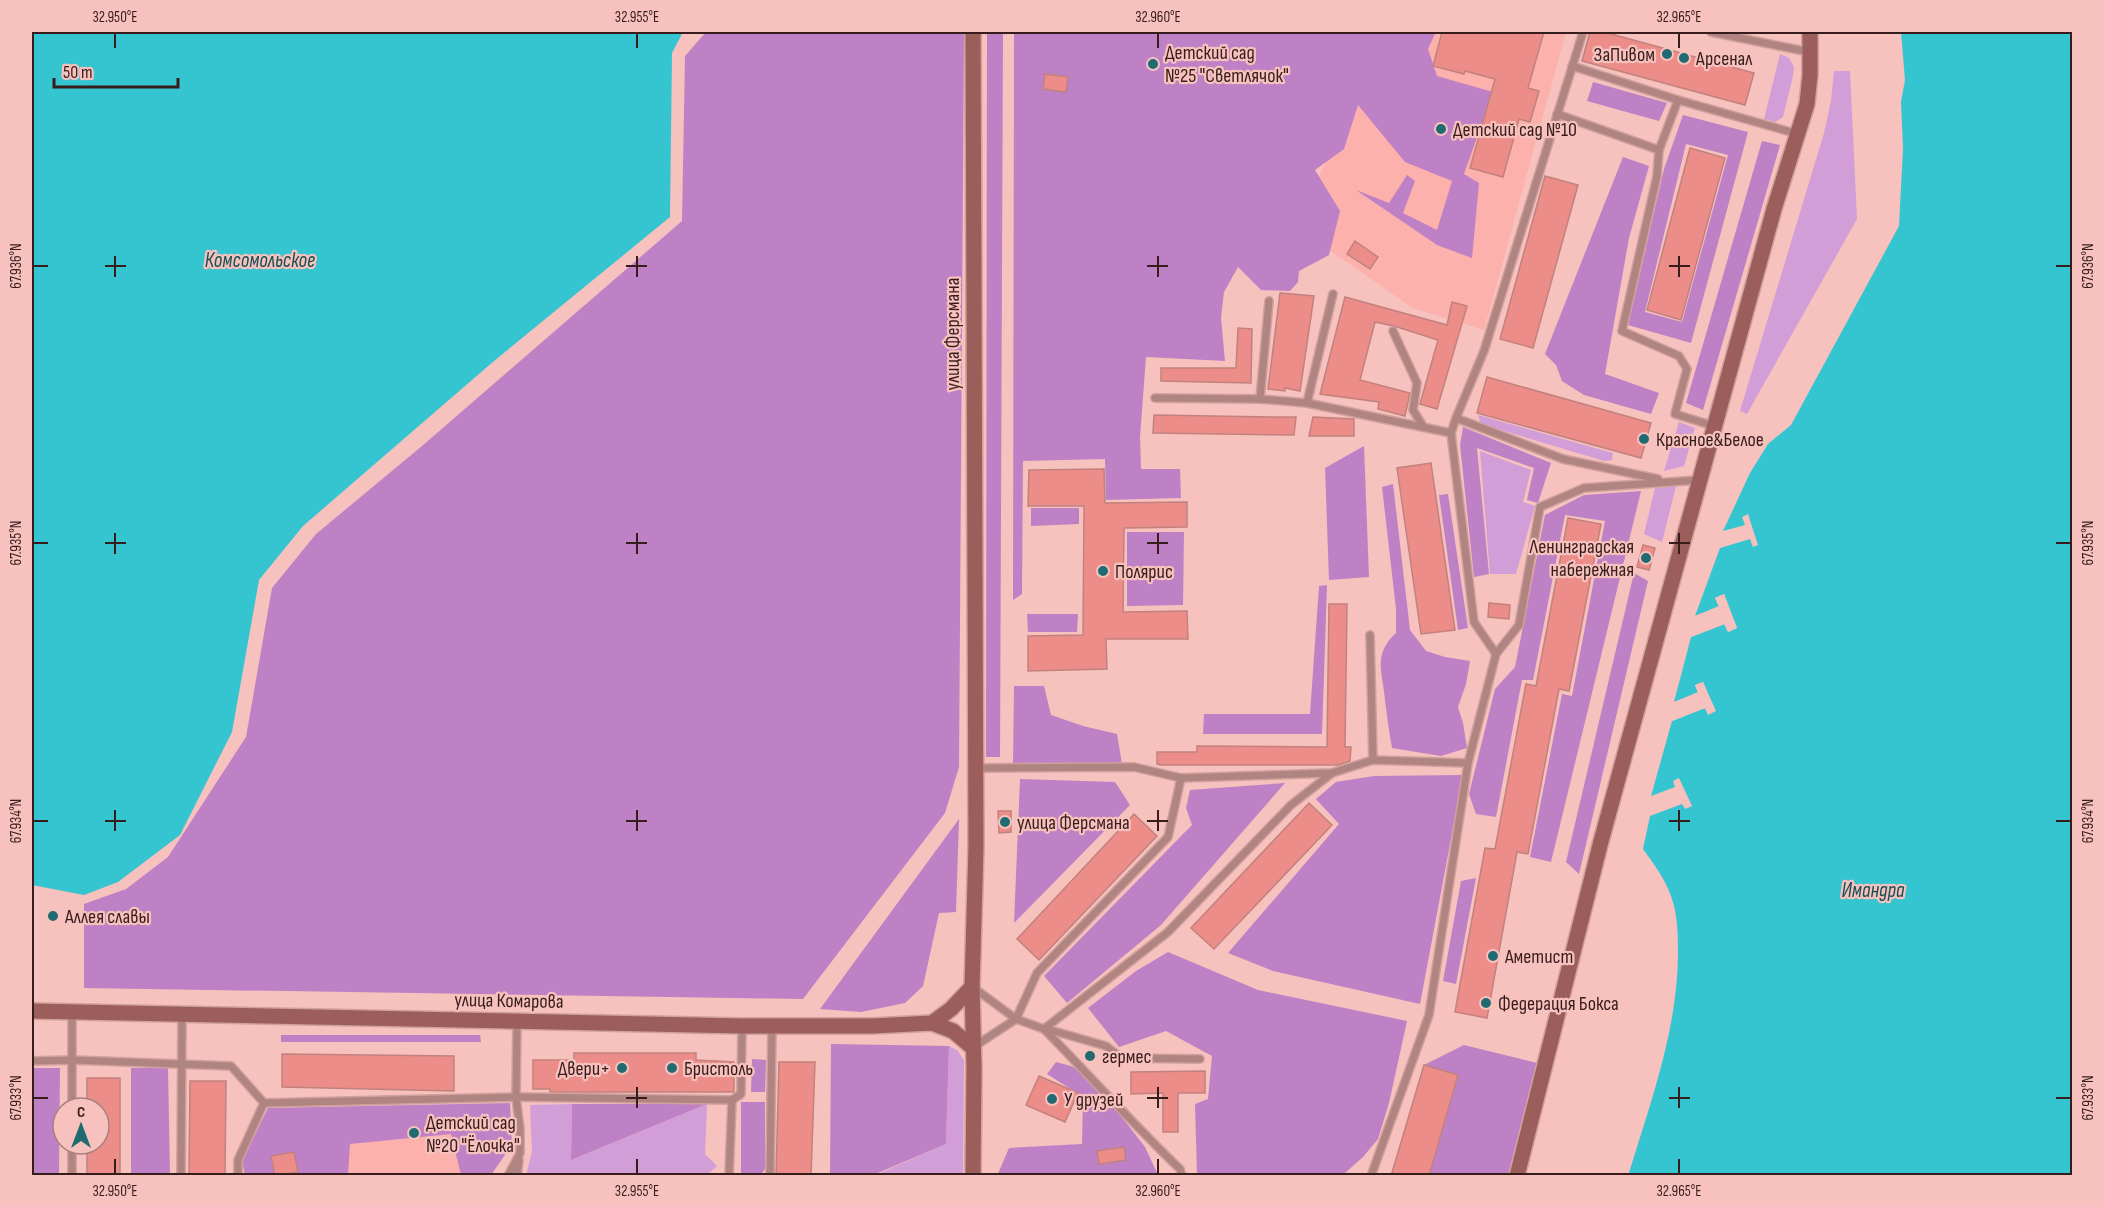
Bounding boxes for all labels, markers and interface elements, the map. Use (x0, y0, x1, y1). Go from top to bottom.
text: 32.950°E (93, 8, 137, 27)
text: 32.955°E (615, 8, 659, 27)
text: 32.960°E (1135, 8, 1181, 27)
text: 32.965°E (1657, 8, 1701, 27)
place label: Детский сад №25 "Светлячок" (1165, 41, 1289, 88)
place label: ЗаПивом (1594, 43, 1655, 67)
marker: ЗаПивом (1660, 47, 1674, 61)
place label: Арсенал (1695, 47, 1752, 71)
scale bar (54, 51, 178, 89)
marker: Арсенал (1677, 51, 1691, 65)
marker: Детский сад №25 "Светлячок" (1146, 57, 1160, 71)
text: 50 m (63, 62, 93, 83)
place label: Детский сад №10 (1453, 118, 1577, 142)
marker: Детский сад №10 (1434, 122, 1448, 136)
text: 67.936°N (7, 243, 26, 289)
text: 67.936°N (2079, 243, 2098, 289)
water label: Комсомольское (205, 248, 315, 273)
street label: улица Ферсмана (941, 278, 965, 390)
place label: Красное&Белое (1656, 428, 1764, 452)
marker: Красное&Белое (1637, 432, 1651, 446)
text: 67.935°N (7, 521, 26, 565)
text: 67.935°N (2079, 521, 2098, 565)
place label: Ленинградская набережная (1529, 535, 1634, 582)
marker: Ленинградская набережная (1639, 551, 1653, 565)
place label: Полярис (1115, 560, 1173, 584)
marker: Полярис (1096, 564, 1110, 578)
text: 67.934°N (7, 799, 26, 843)
text: 67.934°N (2079, 799, 2098, 843)
place label: улица Ферсмана (1017, 811, 1130, 835)
marker: улица Ферсмана (998, 815, 1012, 829)
water label: Имандра (1841, 878, 1905, 903)
place label: Аллея славы (64, 905, 150, 929)
marker: Аллея славы (46, 909, 60, 923)
place label: Аметист (1504, 945, 1573, 969)
marker: Аметист (1486, 949, 1500, 963)
street label: улица Комарова (454, 988, 564, 1014)
place label: Федерация Бокса (1498, 992, 1619, 1016)
marker: Федерация Бокса (1479, 996, 1493, 1010)
place label: гермес (1102, 1045, 1152, 1069)
marker: гермес (1083, 1049, 1097, 1063)
place label: Двери+ (558, 1057, 610, 1081)
place label: Бристоль (684, 1057, 753, 1081)
marker: Двери+ (615, 1061, 629, 1075)
marker: Бристоль (665, 1061, 679, 1075)
text: 67.933°N (7, 1075, 26, 1121)
text: 67.933°N (2079, 1075, 2098, 1121)
place label: У друзей (1064, 1088, 1123, 1112)
marker: У друзей (1045, 1092, 1059, 1106)
north arrow (51, 1096, 111, 1156)
text: С (77, 1103, 85, 1122)
place label: Детский сад №20 "Ёлочка" (426, 1111, 520, 1158)
marker: Детский сад №20 "Ёлочка" (407, 1126, 421, 1140)
text: 32.950°E (93, 1182, 137, 1201)
text: 32.955°E (615, 1182, 659, 1201)
text: 32.960°E (1135, 1182, 1181, 1201)
text: 32.965°E (1657, 1182, 1701, 1201)

